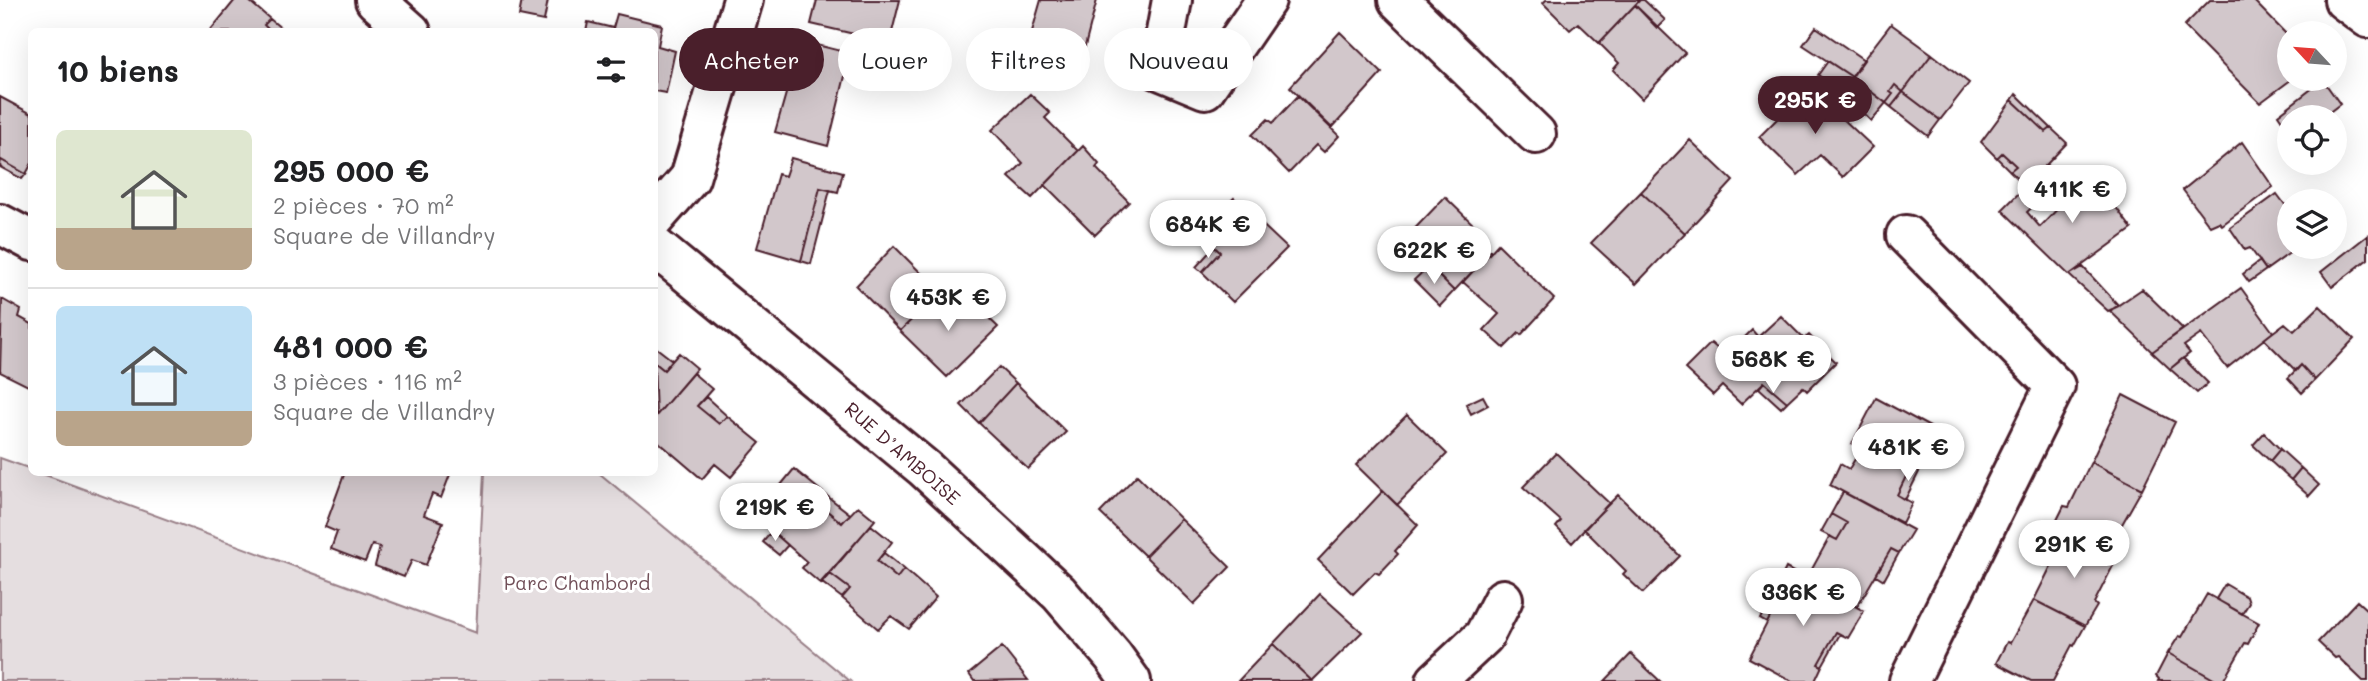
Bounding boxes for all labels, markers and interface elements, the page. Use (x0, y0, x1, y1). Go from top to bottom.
north arrow (2277, 21, 2347, 91)
map controls (2277, 21, 2347, 259)
chip: Acheter (679, 28, 824, 91)
chip: Louer (838, 28, 952, 91)
chip: Filtres (966, 28, 1090, 91)
chip: Nouveau (1104, 28, 1253, 91)
text: 10 biens (56, 50, 179, 90)
icon: filters (592, 51, 630, 89)
pin: 295K € (1758, 76, 1872, 136)
text: 295K € (1774, 84, 1856, 114)
button: locate (2277, 105, 2347, 175)
text: 295 000 € (273, 150, 429, 190)
icon: home (112, 158, 196, 242)
pin: 411K € (2015, 166, 2129, 225)
text: 411K € (2033, 173, 2111, 203)
button: layers (2277, 189, 2347, 259)
text: 2 pièces · 70 m² (273, 190, 454, 220)
pin: 684K € (1151, 201, 1265, 260)
text: 684K € (1166, 208, 1250, 238)
text: Square de Villandry (273, 220, 496, 250)
pin: 622K € (1377, 226, 1491, 286)
text: 622K € (1393, 234, 1475, 264)
pin: 453K € (891, 274, 1005, 333)
text: 453K € (906, 281, 990, 311)
text: 481 000 € (273, 326, 428, 366)
icon: home (112, 334, 196, 418)
pin: 568K € (1716, 336, 1830, 395)
text: 568K € (1731, 343, 1815, 373)
text: 3 pièces · 116 m² (273, 366, 462, 396)
text: Square de Villandry (273, 396, 496, 426)
street label: RUE D’AMBOISE (840, 396, 966, 510)
pin: 481K € (1851, 424, 1965, 483)
text: 481K € (1867, 431, 1949, 461)
pin: 219K € (718, 484, 832, 543)
text: 219K € (736, 491, 814, 521)
pin: 291K € (2017, 520, 2131, 580)
text: 291K € (2035, 528, 2113, 558)
pin: 336K € (1746, 568, 1860, 628)
park label: Parc Chambord (504, 570, 650, 595)
text: 336K € (1761, 576, 1845, 606)

